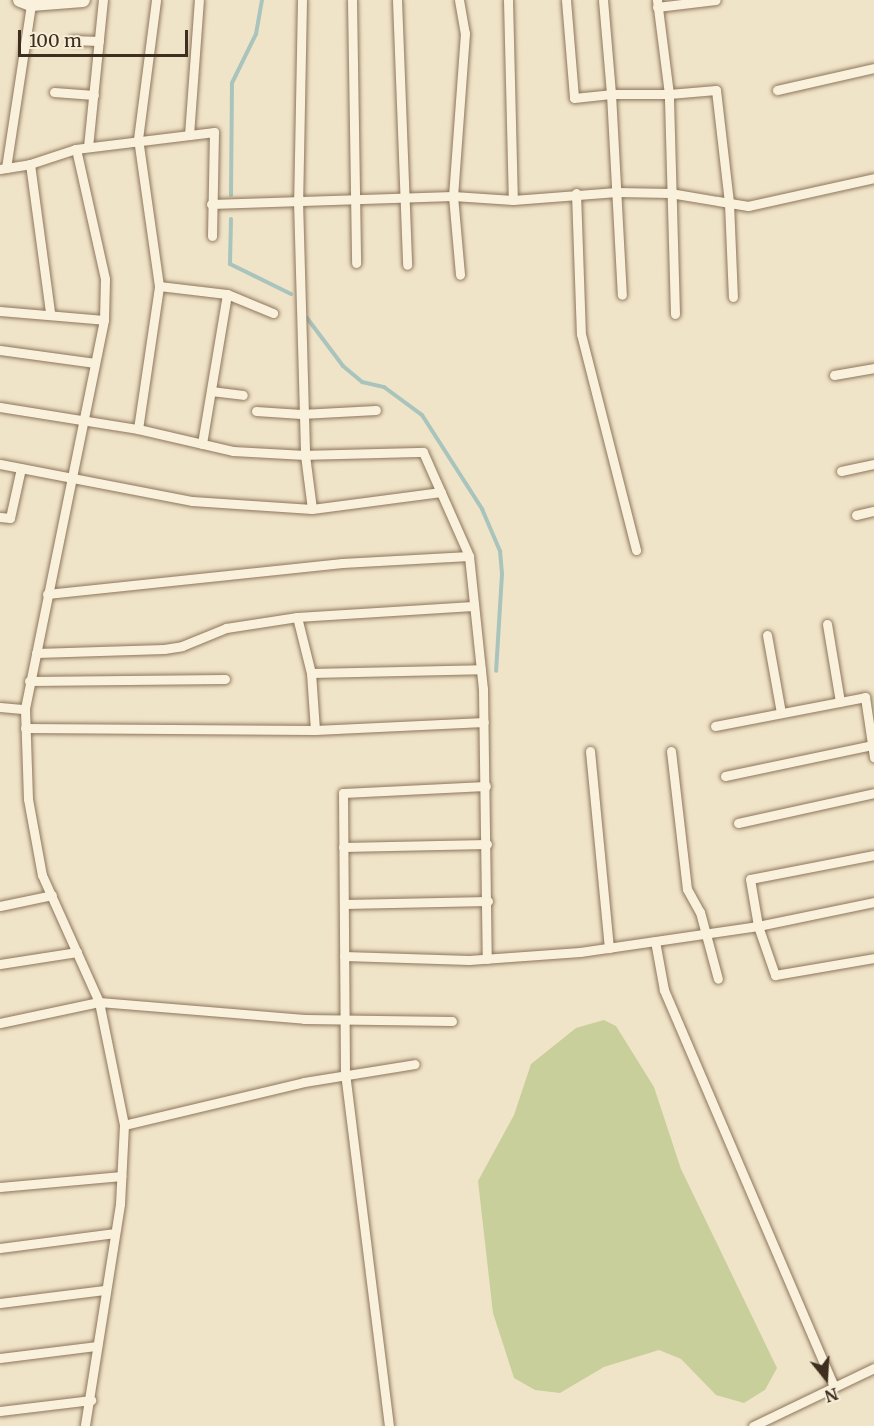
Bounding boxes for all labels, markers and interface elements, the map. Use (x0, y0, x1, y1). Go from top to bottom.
scale bar (21, 18, 190, 56)
text: 100 m (29, 29, 82, 52)
north arrow (796, 1348, 856, 1408)
text: N (822, 1384, 841, 1407)

